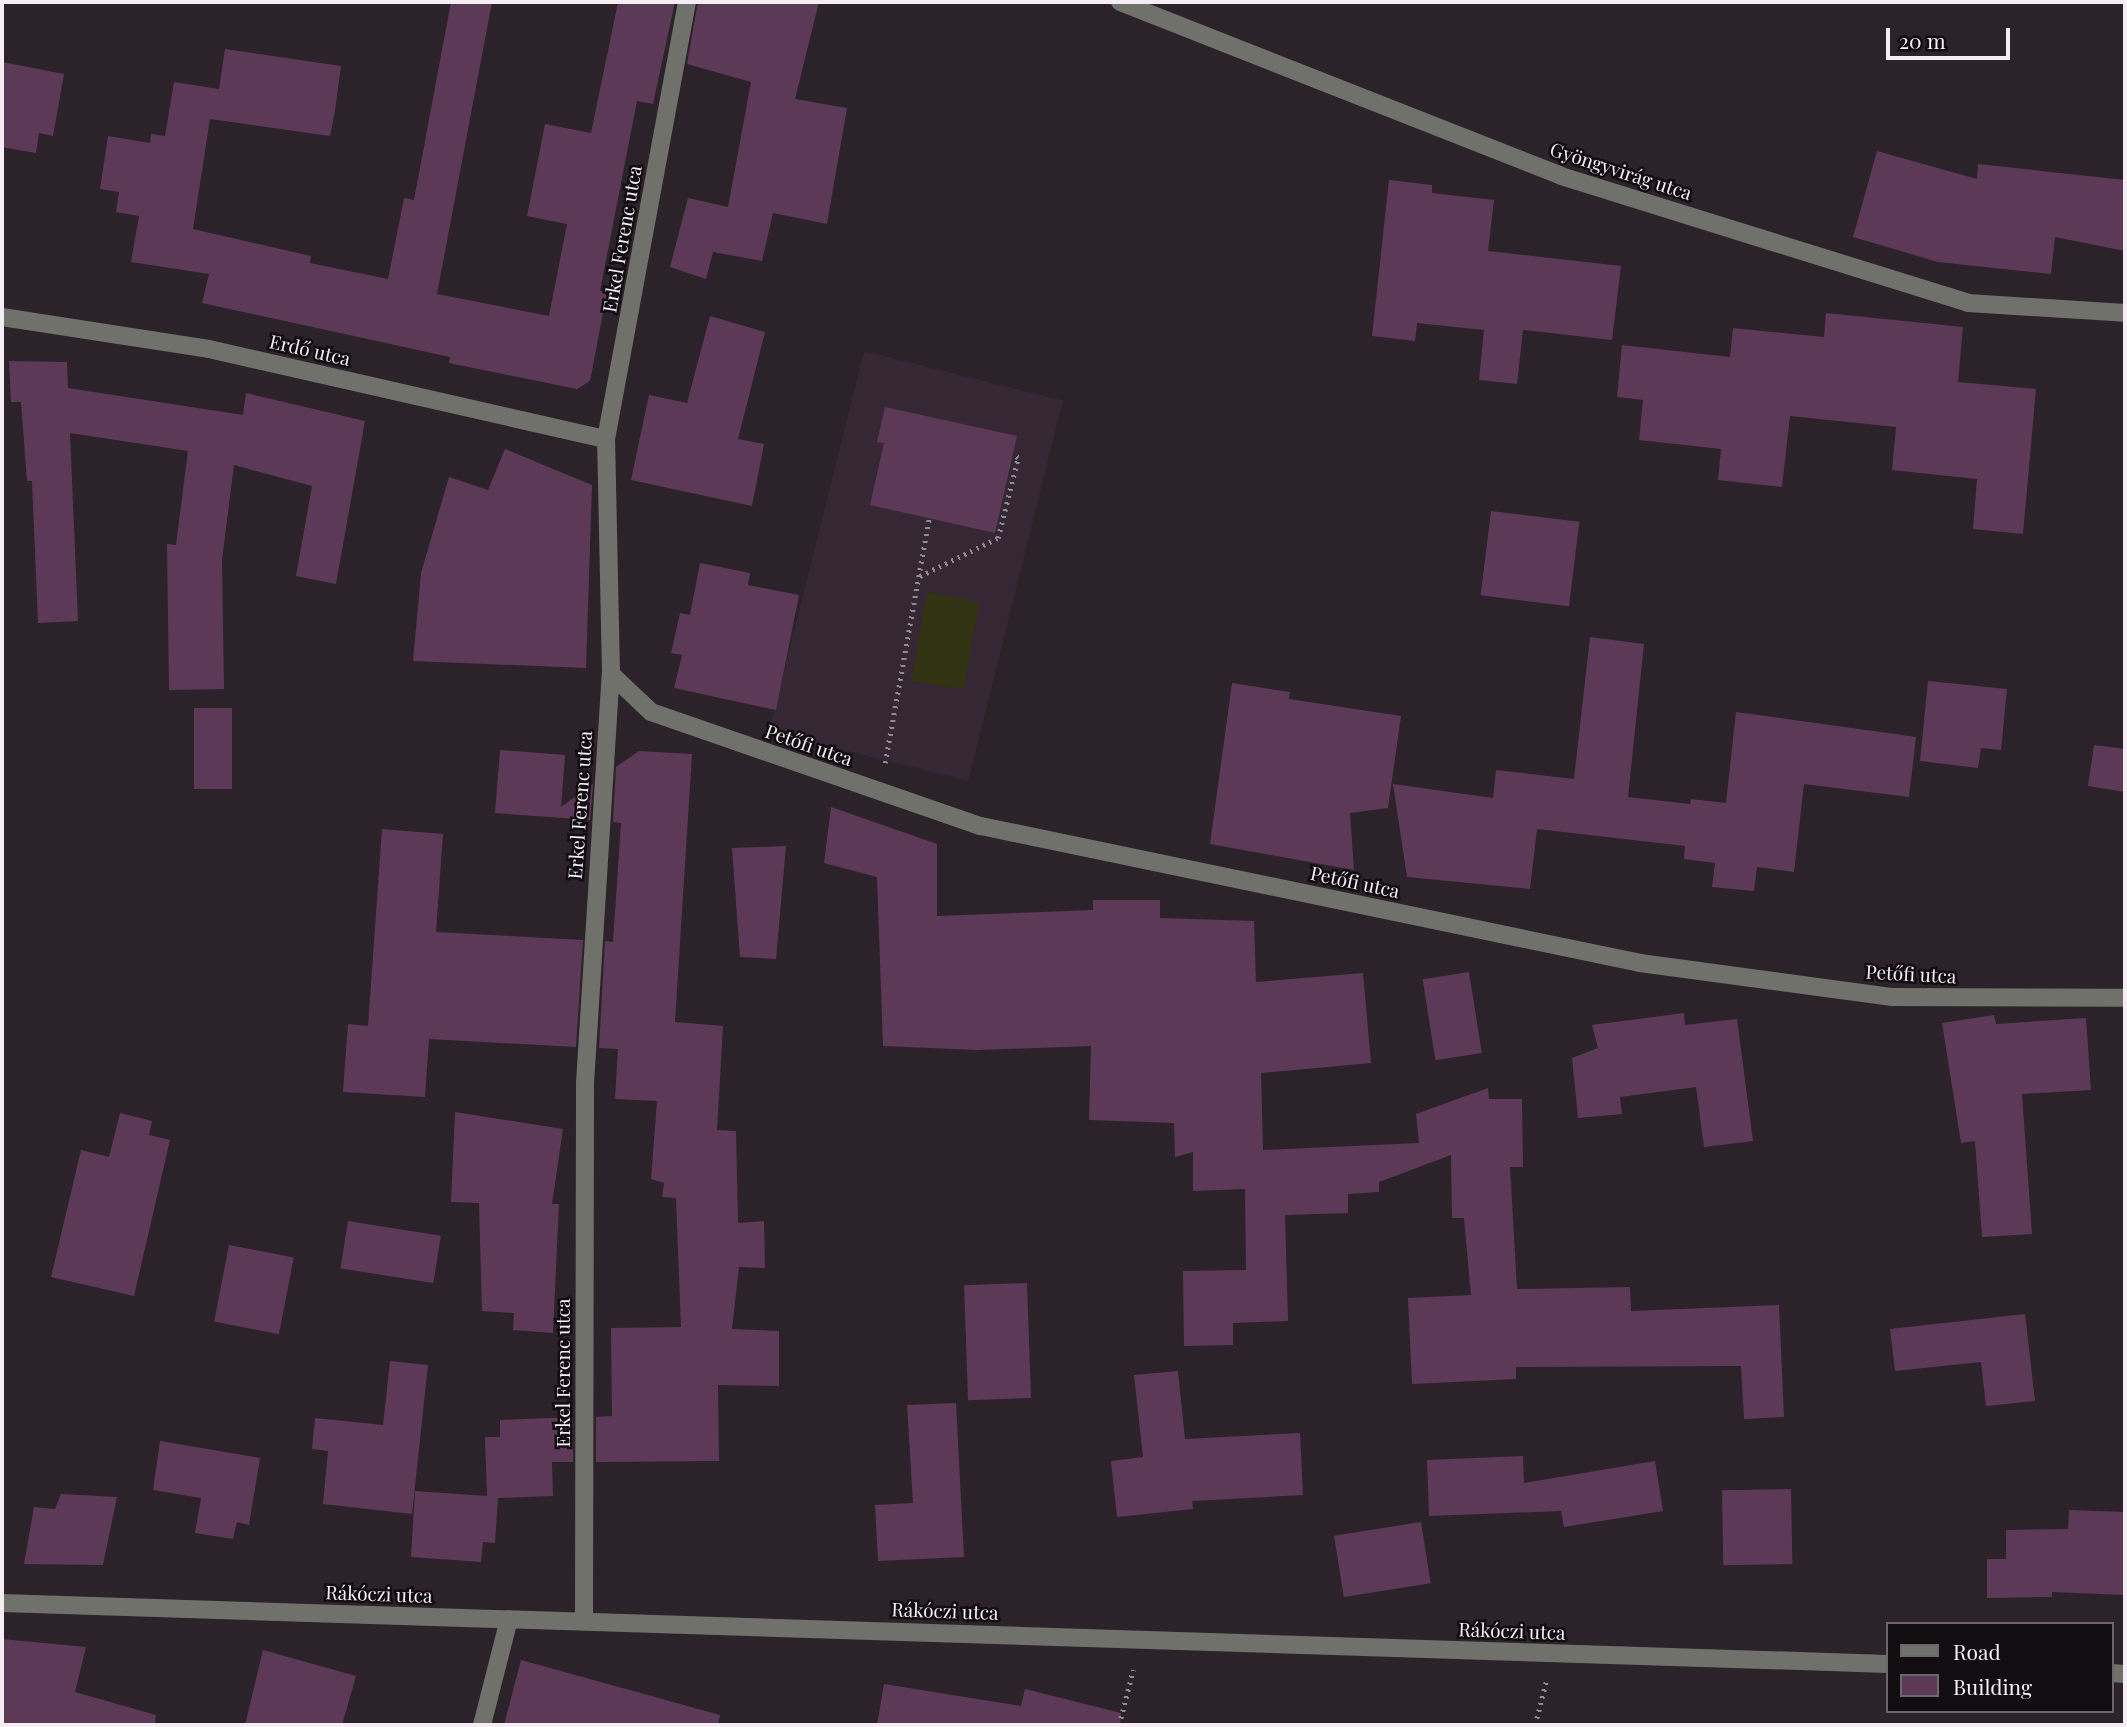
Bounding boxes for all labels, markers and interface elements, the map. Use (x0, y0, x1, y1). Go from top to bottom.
scale bar (1889, 14, 2013, 58)
text: 20 m (1899, 26, 1946, 54)
street label: Gyöngyvirág utca (1547, 137, 1695, 205)
street label: Erkel Ferenc utca (598, 164, 646, 314)
street label: Erdő utca (267, 330, 353, 370)
street label: Petőfi utca (762, 719, 856, 771)
street label: Erkel Ferenc utca (563, 730, 597, 880)
street label: Petőfi utca (1308, 861, 1402, 903)
street label: Petőfi utca (1865, 960, 1957, 988)
street label: Erkel Ferenc utca (552, 1299, 574, 1447)
street label: Rákóczi utca (325, 1581, 433, 1607)
street label: Rákóczi utca (891, 1598, 999, 1624)
street label: Rákóczi utca (1458, 1618, 1566, 1644)
legend (1885, 1622, 2113, 1713)
text: Road (1953, 1637, 2001, 1665)
text: Building (1953, 1672, 2032, 1700)

